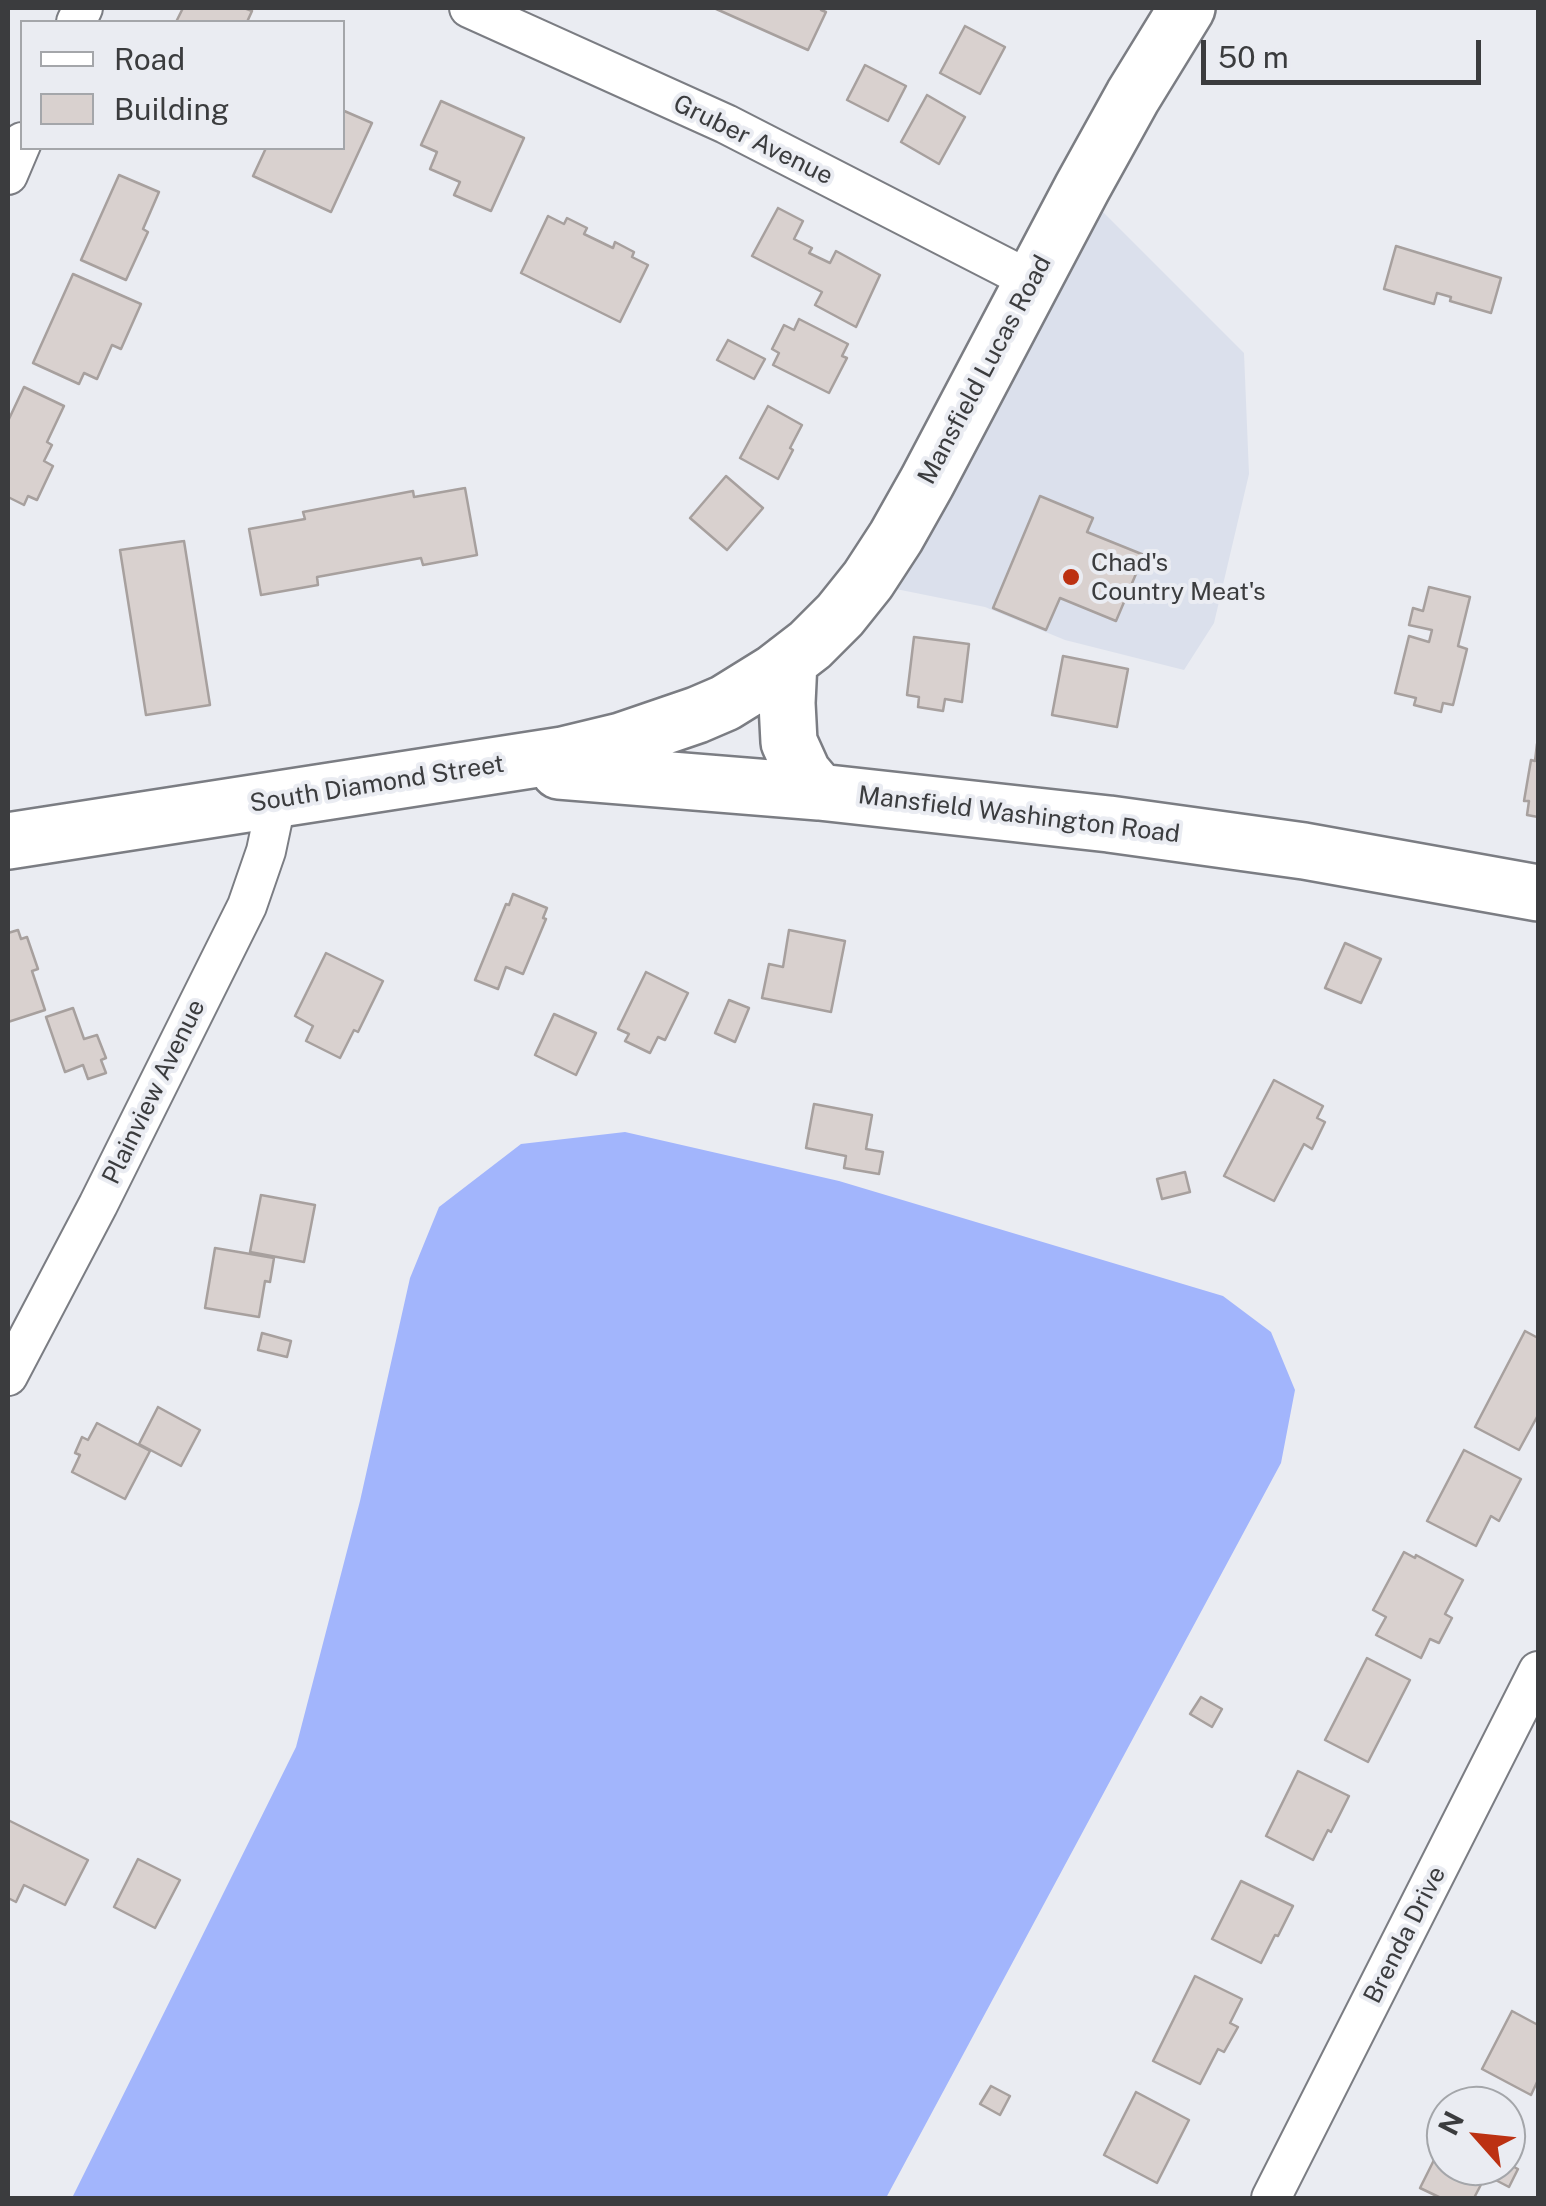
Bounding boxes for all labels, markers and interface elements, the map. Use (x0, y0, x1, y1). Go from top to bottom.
legend (20, 20, 345, 150)
scale bar (1206, 20, 1486, 82)
text: 50 m (1218, 39, 1289, 75)
text: Road (114, 41, 185, 77)
street label: Gruber Avenue (668, 88, 838, 192)
text: Building (114, 91, 229, 127)
street label: Mansfield Lucas Road (912, 250, 1058, 490)
place label: Chad's Country Meat's (1091, 548, 1266, 607)
marker: Chad's Country Meat's (1060, 566, 1082, 588)
street label: South Diamond Street (248, 749, 506, 819)
street label: Mansfield Washington Road (856, 780, 1182, 850)
street label: Plainview Avenue (96, 995, 212, 1189)
street label: Brenda Drive (1358, 1862, 1452, 2008)
north arrow (1426, 2086, 1526, 2186)
text: N (1431, 2106, 1470, 2140)

